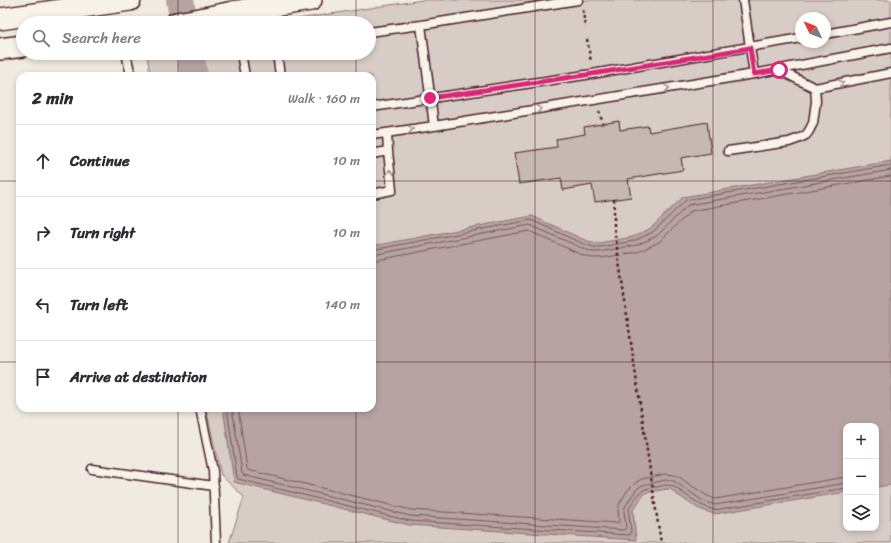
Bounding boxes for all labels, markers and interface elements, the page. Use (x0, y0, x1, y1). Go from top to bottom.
north arrow (795, 12, 831, 48)
search box (16, 16, 376, 60)
text: Search here (62, 25, 141, 51)
icon: search (30, 27, 52, 49)
route start (770, 61, 788, 79)
one-way arrow (838, 79, 844, 88)
text: 2 min (32, 83, 73, 113)
one-way arrow (664, 84, 670, 93)
text: Walk · 160 m (288, 87, 360, 110)
route end (421, 89, 439, 107)
one-way arrow (536, 105, 542, 113)
one-way arrow (408, 125, 414, 134)
text: Continue (70, 148, 130, 174)
text: 10 m (333, 149, 360, 172)
icon: ahead (32, 150, 54, 172)
one-way arrow (386, 169, 395, 175)
text: Turn right (70, 220, 135, 246)
text: 10 m (333, 221, 360, 244)
icon: right (32, 222, 54, 244)
text: Turn left (70, 292, 128, 318)
text: 140 m (325, 293, 360, 316)
icon: left (32, 294, 54, 316)
text: Arrive at destination (70, 364, 207, 390)
icon: arrive (32, 366, 54, 388)
map controls (843, 423, 879, 531)
button: + (843, 423, 879, 459)
button: − (843, 459, 879, 495)
button: layers (843, 495, 879, 531)

